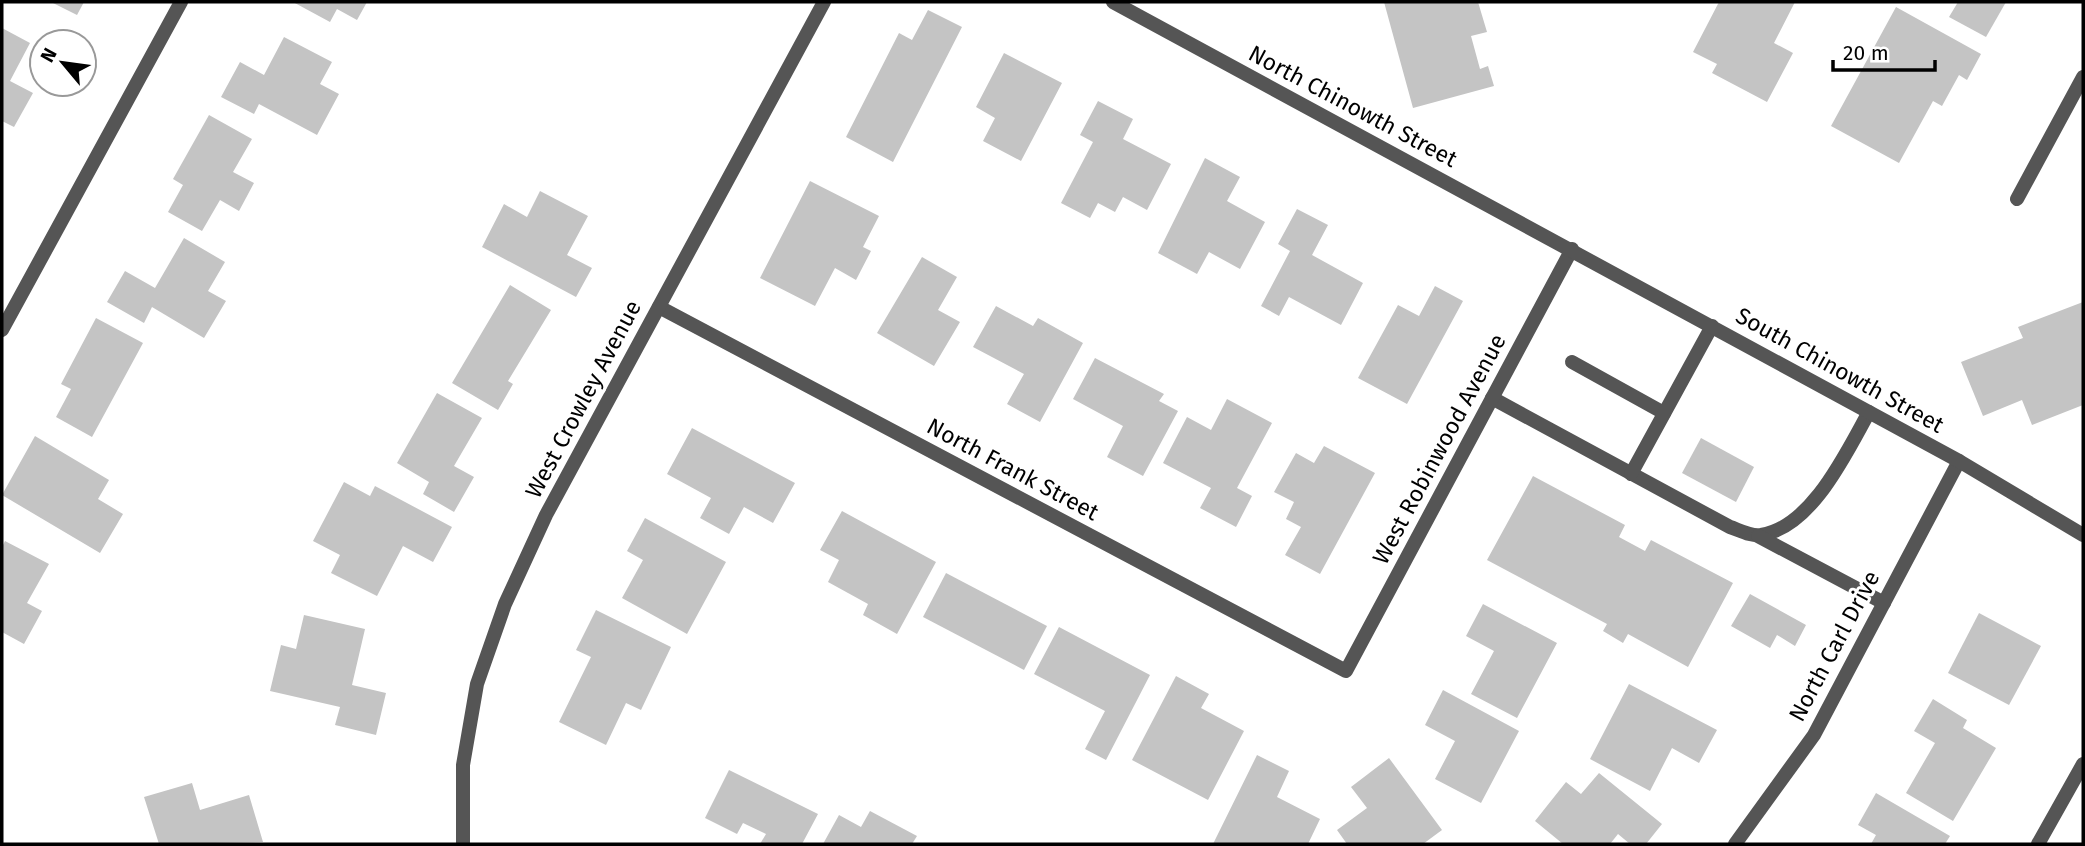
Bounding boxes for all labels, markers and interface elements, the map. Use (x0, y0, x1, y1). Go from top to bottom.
north arrow (28, 28, 98, 98)
scale bar (1833, 28, 1934, 72)
street label: North Chinowth Street (1244, 39, 1463, 173)
text: 20 m (1843, 40, 1889, 66)
text: N (35, 44, 62, 66)
street label: West Crowley Avenue (519, 295, 647, 503)
street label: South Chinowth Street (1731, 301, 1950, 439)
street label: West Robinwood Avenue (1366, 329, 1512, 569)
street label: North Frank Street (922, 412, 1104, 526)
street label: North Carl Drive (1783, 566, 1885, 726)

